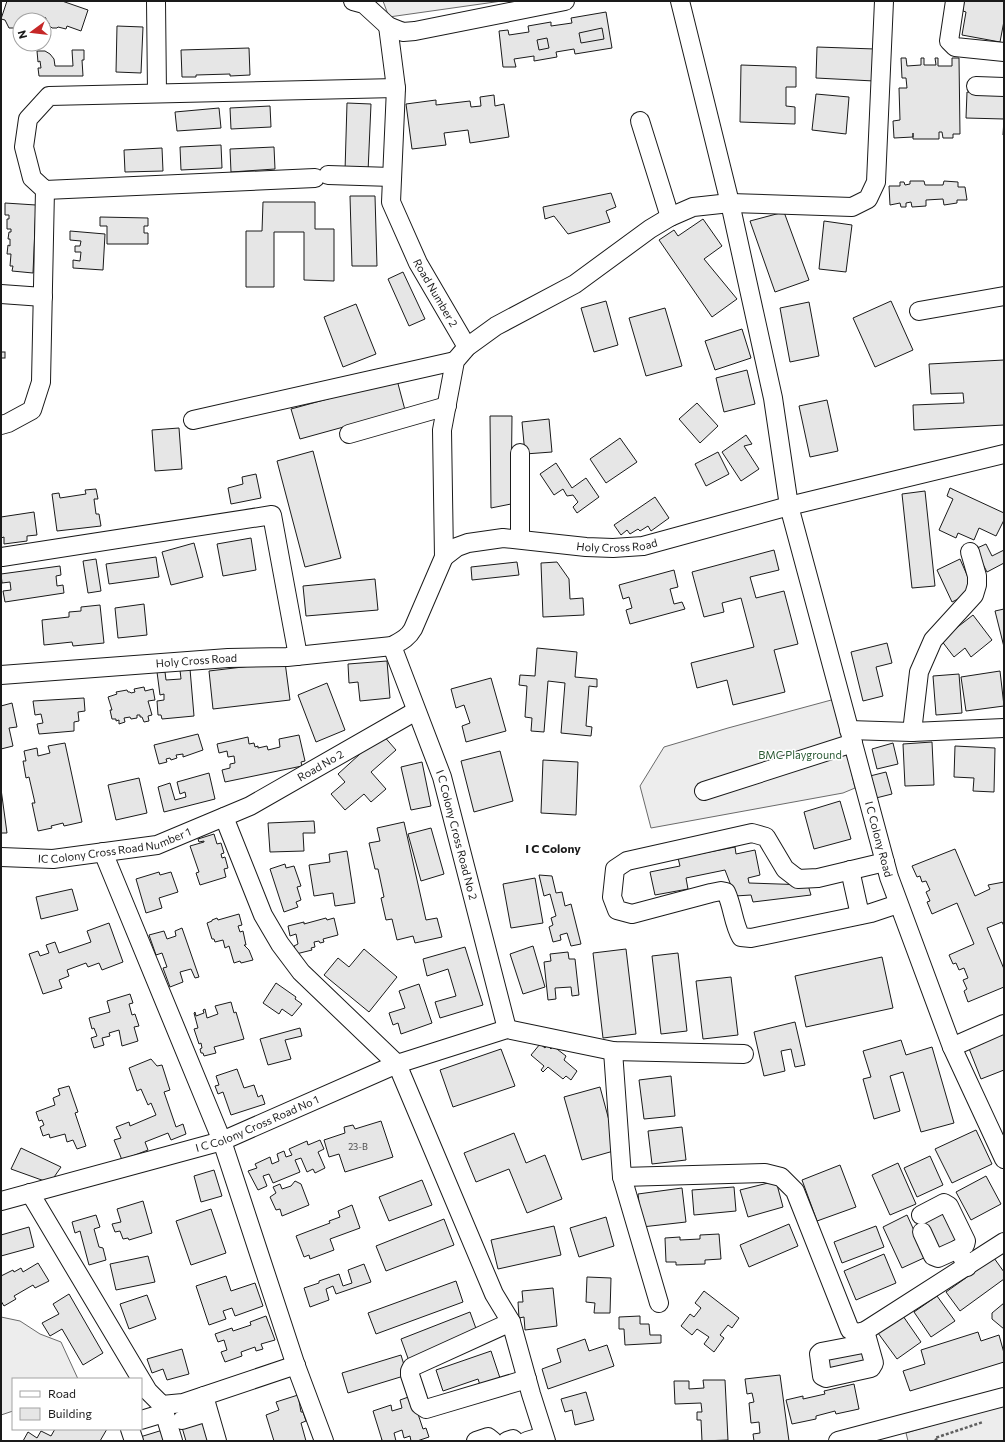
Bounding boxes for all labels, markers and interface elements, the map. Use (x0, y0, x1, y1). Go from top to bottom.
north arrow (12, 12, 52, 52)
text: N (15, 29, 29, 40)
street label: Road Number 2 (411, 257, 461, 329)
street label: Holy Cross Road (576, 535, 659, 554)
street label: Holy Cross Road (155, 651, 237, 669)
street label: Road No 2 (295, 747, 346, 784)
park label: BMC Playground (758, 748, 842, 761)
street label: I C Colony Cross Road No 2 (434, 768, 480, 901)
street label: I C Colony Road (863, 800, 896, 878)
street label: IC Colony Cross Road Number 1 (38, 825, 193, 865)
district label: I C Colony (525, 841, 581, 855)
street label: I C Colony Cross Road No 1 (194, 1092, 321, 1154)
house number: 23-B (348, 1141, 368, 1152)
legend (12, 1378, 142, 1430)
text: Road (48, 1386, 76, 1400)
text: Building (48, 1406, 92, 1420)

